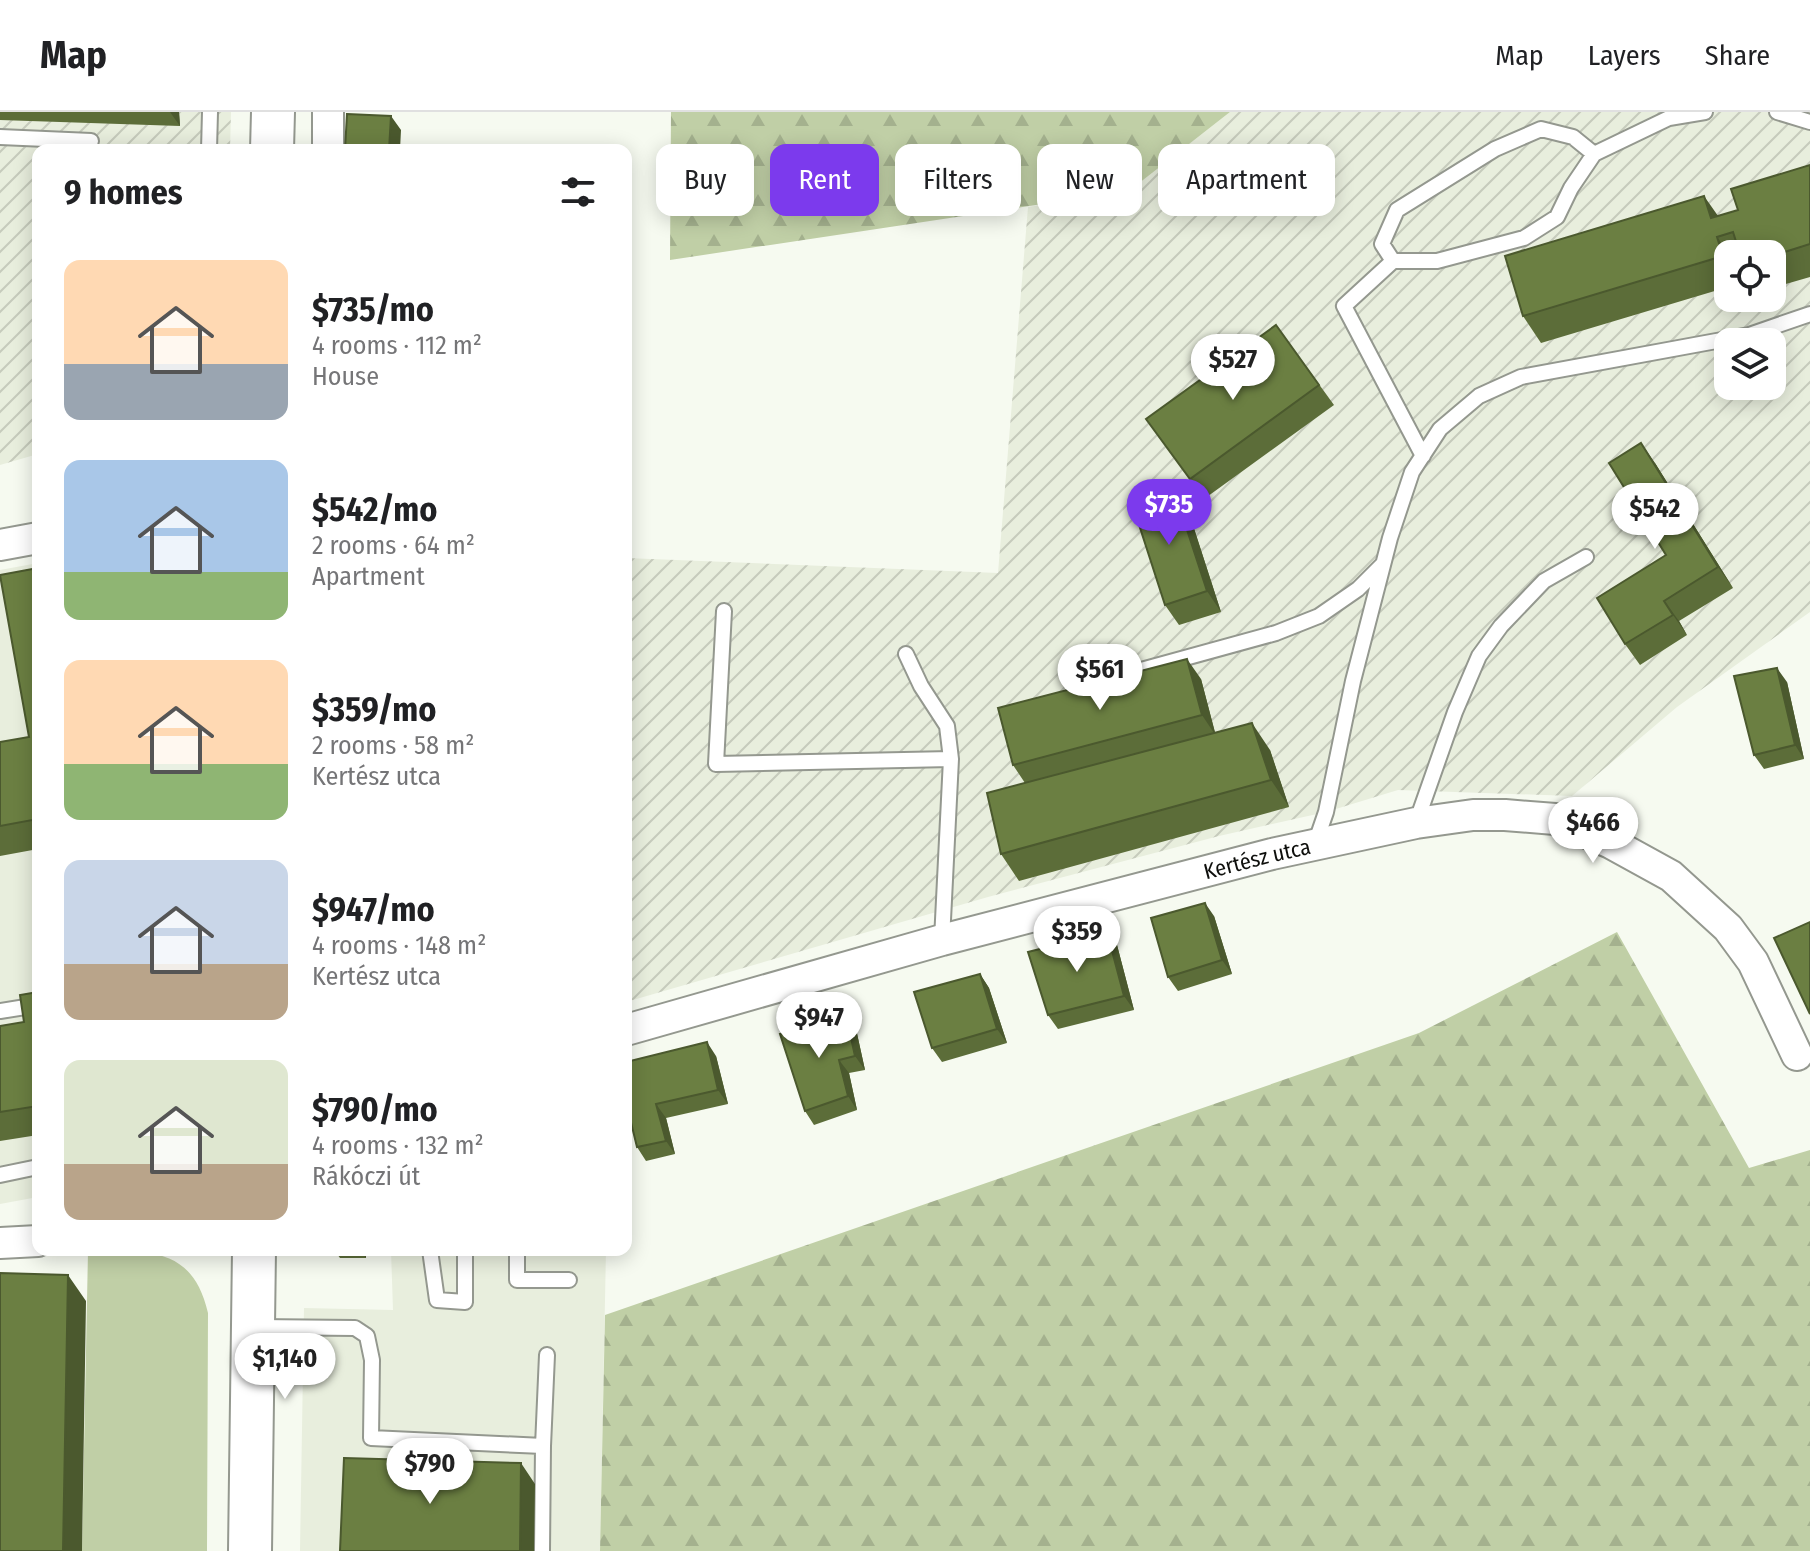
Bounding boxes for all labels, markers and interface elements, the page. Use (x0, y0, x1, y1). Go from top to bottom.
text: Map (40, 32, 107, 78)
text: Map (1495, 39, 1544, 72)
text: Layers (1588, 39, 1661, 72)
text: Share (1705, 39, 1770, 72)
chip: Buy (656, 144, 754, 216)
chip: Rent (770, 144, 879, 216)
chip: Filters (895, 144, 1021, 216)
chip: New (1037, 144, 1142, 216)
chip: Apartment (1158, 144, 1335, 216)
icon: filters (556, 170, 600, 214)
text: 9 homes (64, 172, 183, 213)
map controls (1714, 240, 1786, 400)
button: locate (1714, 240, 1786, 312)
text: $735/mo (312, 289, 434, 330)
icon: home (128, 292, 224, 388)
button: layers (1714, 328, 1786, 400)
text: 4 rooms · 112 m² (312, 330, 482, 361)
pin: $527 (1186, 334, 1280, 402)
text: $527 (1209, 344, 1257, 375)
text: House (312, 361, 379, 392)
pin: $735 (1122, 479, 1216, 547)
pin: $542 (1608, 483, 1702, 551)
text: $542/mo (312, 489, 437, 530)
text: $735 (1145, 489, 1193, 520)
icon: home (128, 492, 224, 588)
text: $542 (1630, 493, 1680, 524)
text: 2 rooms · 64 m² (312, 530, 475, 561)
text: Apartment (312, 561, 425, 592)
pin: $561 (1053, 644, 1147, 712)
text: $561 (1076, 654, 1124, 685)
text: $359/mo (312, 689, 436, 730)
icon: home (128, 692, 224, 788)
text: 2 rooms · 58 m² (312, 730, 474, 761)
text: Kertész utca (312, 761, 441, 792)
pin: $466 (1546, 797, 1640, 865)
text: $466 (1566, 807, 1620, 838)
street label: Kertész utca (1201, 833, 1313, 885)
text: $947/mo (312, 889, 435, 930)
icon: home (128, 892, 224, 988)
pin: $359 (1030, 906, 1124, 974)
text: $359 (1051, 916, 1103, 947)
text: 4 rooms · 148 m² (312, 930, 486, 961)
text: Kertész utca (312, 961, 441, 992)
pin: $947 (772, 992, 866, 1060)
text: $947 (794, 1002, 844, 1033)
text: $790/mo (312, 1089, 438, 1130)
icon: home (128, 1092, 224, 1188)
text: 4 rooms · 132 m² (312, 1130, 484, 1161)
text: Rákóczi út (312, 1161, 420, 1192)
pin: $1,140 (220, 1333, 350, 1401)
text: $1,140 (253, 1343, 317, 1374)
pin: $790 (383, 1438, 477, 1506)
text: $790 (404, 1448, 456, 1479)

